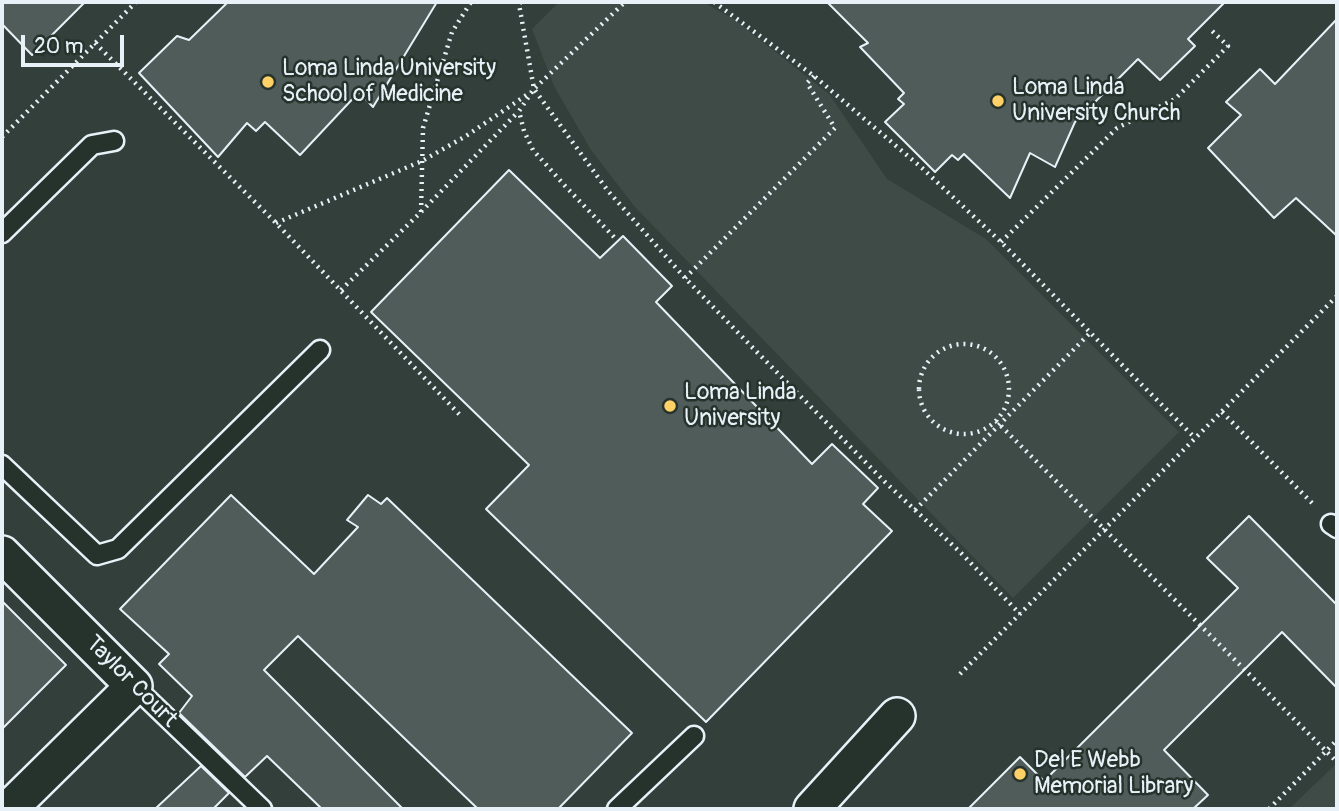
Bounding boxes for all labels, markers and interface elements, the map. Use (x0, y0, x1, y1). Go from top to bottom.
scale bar (24, 21, 128, 65)
text: 20 m (34, 33, 83, 60)
place label: Loma Linda University School of Medicine (282, 55, 496, 109)
marker: Loma Linda University School of Medicine (260, 74, 276, 90)
place label: Loma Linda University Church (1012, 74, 1181, 128)
marker: Loma Linda University Church (990, 93, 1006, 109)
place label: Loma Linda University (684, 379, 797, 433)
marker: Loma Linda University (662, 398, 678, 414)
street label: Taylor Court (79, 630, 183, 734)
place label: Del E Webb Memorial Library (1034, 747, 1193, 801)
marker: Del E Webb Memorial Library (1012, 766, 1028, 782)

